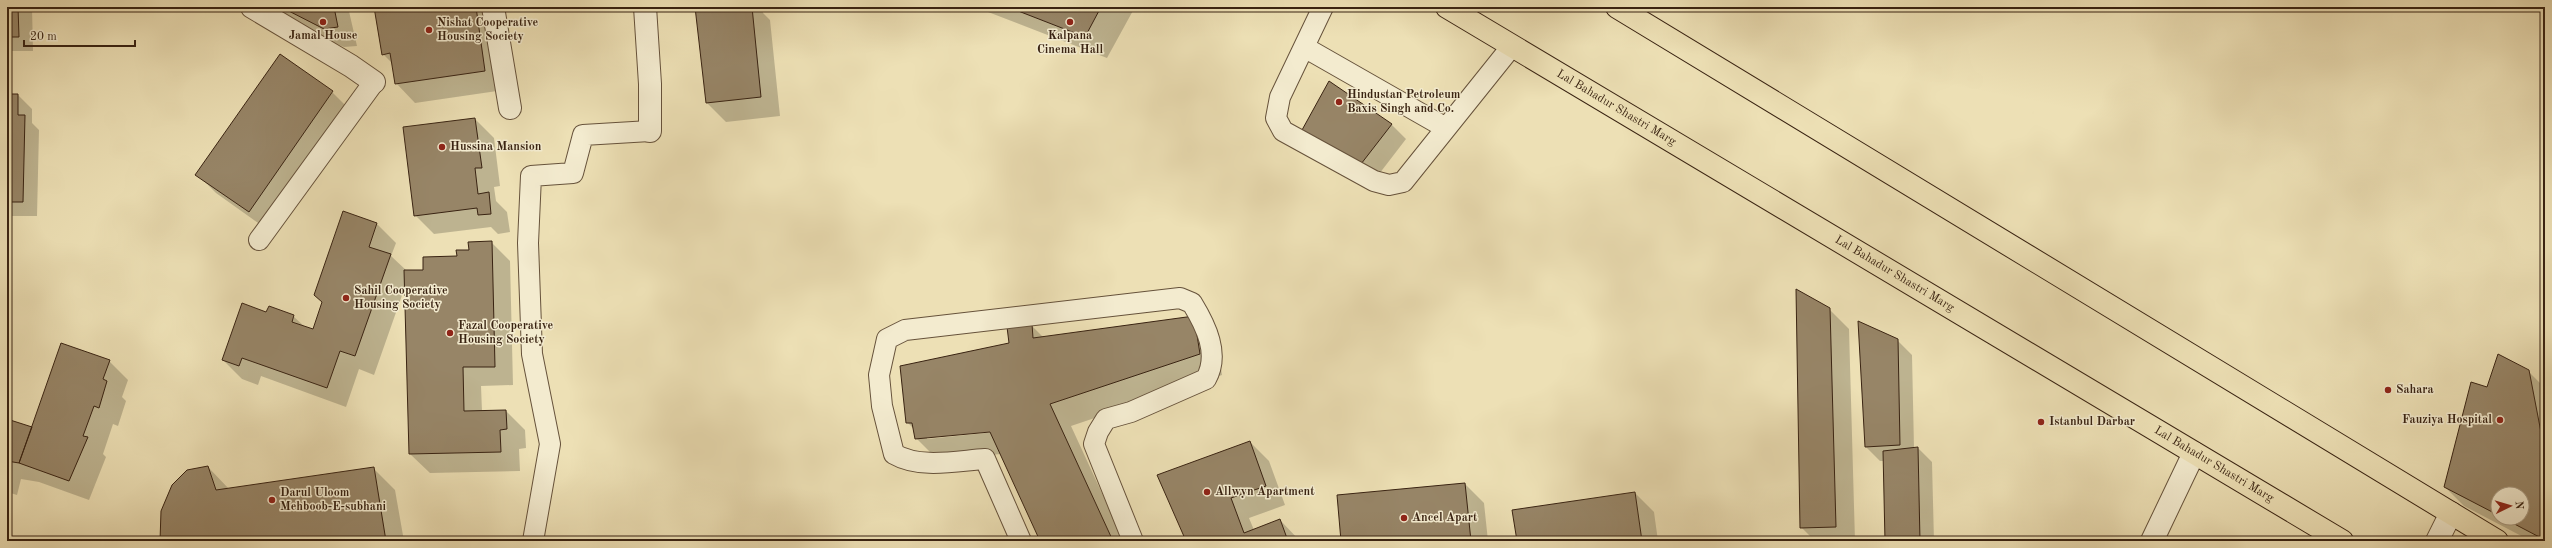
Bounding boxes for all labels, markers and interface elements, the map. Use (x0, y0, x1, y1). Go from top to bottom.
marker: Jamal House (318, 17, 328, 27)
place label: Nishat Cooperative Housing Society (437, 17, 539, 43)
marker: Kalpana Cinema Hall (1065, 17, 1075, 27)
scale bar (24, 22, 135, 48)
marker: Nishat Cooperative Housing Society (424, 25, 434, 35)
place label: Jamal House (289, 30, 358, 42)
place label: Kalpana Cinema Hall (1037, 30, 1103, 56)
text: 20 m (30, 31, 57, 43)
street label: Lal Bahadur Shastri Marg (1554, 68, 1678, 148)
place label: Hindustan Petroleum Baxis Singh and Co. (1347, 89, 1461, 115)
marker: Hindustan Petroleum Baxis Singh and Co. (1334, 97, 1344, 107)
place label: Hussina Mansion (450, 141, 542, 153)
marker: Hussina Mansion (437, 142, 447, 152)
street label: Lal Bahadur Shastri Marg (1833, 234, 1957, 314)
place label: Sahil Cooperative Housing Society (354, 285, 448, 311)
marker: Sahil Cooperative Housing Society (341, 293, 351, 303)
place label: Fazal Cooperative Housing Society (458, 320, 554, 346)
marker: Fazal Cooperative Housing Society (445, 328, 455, 338)
place label: Sahara (2396, 384, 2434, 396)
marker: Sahara (2383, 385, 2393, 395)
place label: Fauziya Hospital (2402, 414, 2492, 426)
marker: Fauziya Hospital (2495, 415, 2505, 425)
place label: Istanbul Darbar (2049, 416, 2135, 428)
marker: Istanbul Darbar (2036, 417, 2046, 427)
street label: Lal Bahadur Shastri Marg (2152, 424, 2276, 505)
place label: Allwyn Apartment (1215, 486, 1315, 498)
north arrow (2490, 486, 2530, 526)
place label: Darul Uloom Mehboob-E-subhani (280, 487, 387, 513)
marker: Allwyn Apartment (1202, 487, 1212, 497)
marker: Darul Uloom Mehboob-E-subhani (267, 495, 277, 505)
text: N (2513, 501, 2524, 511)
place label: Ancel Apart (1412, 512, 1478, 524)
marker: Ancel Apart (1399, 513, 1409, 523)

